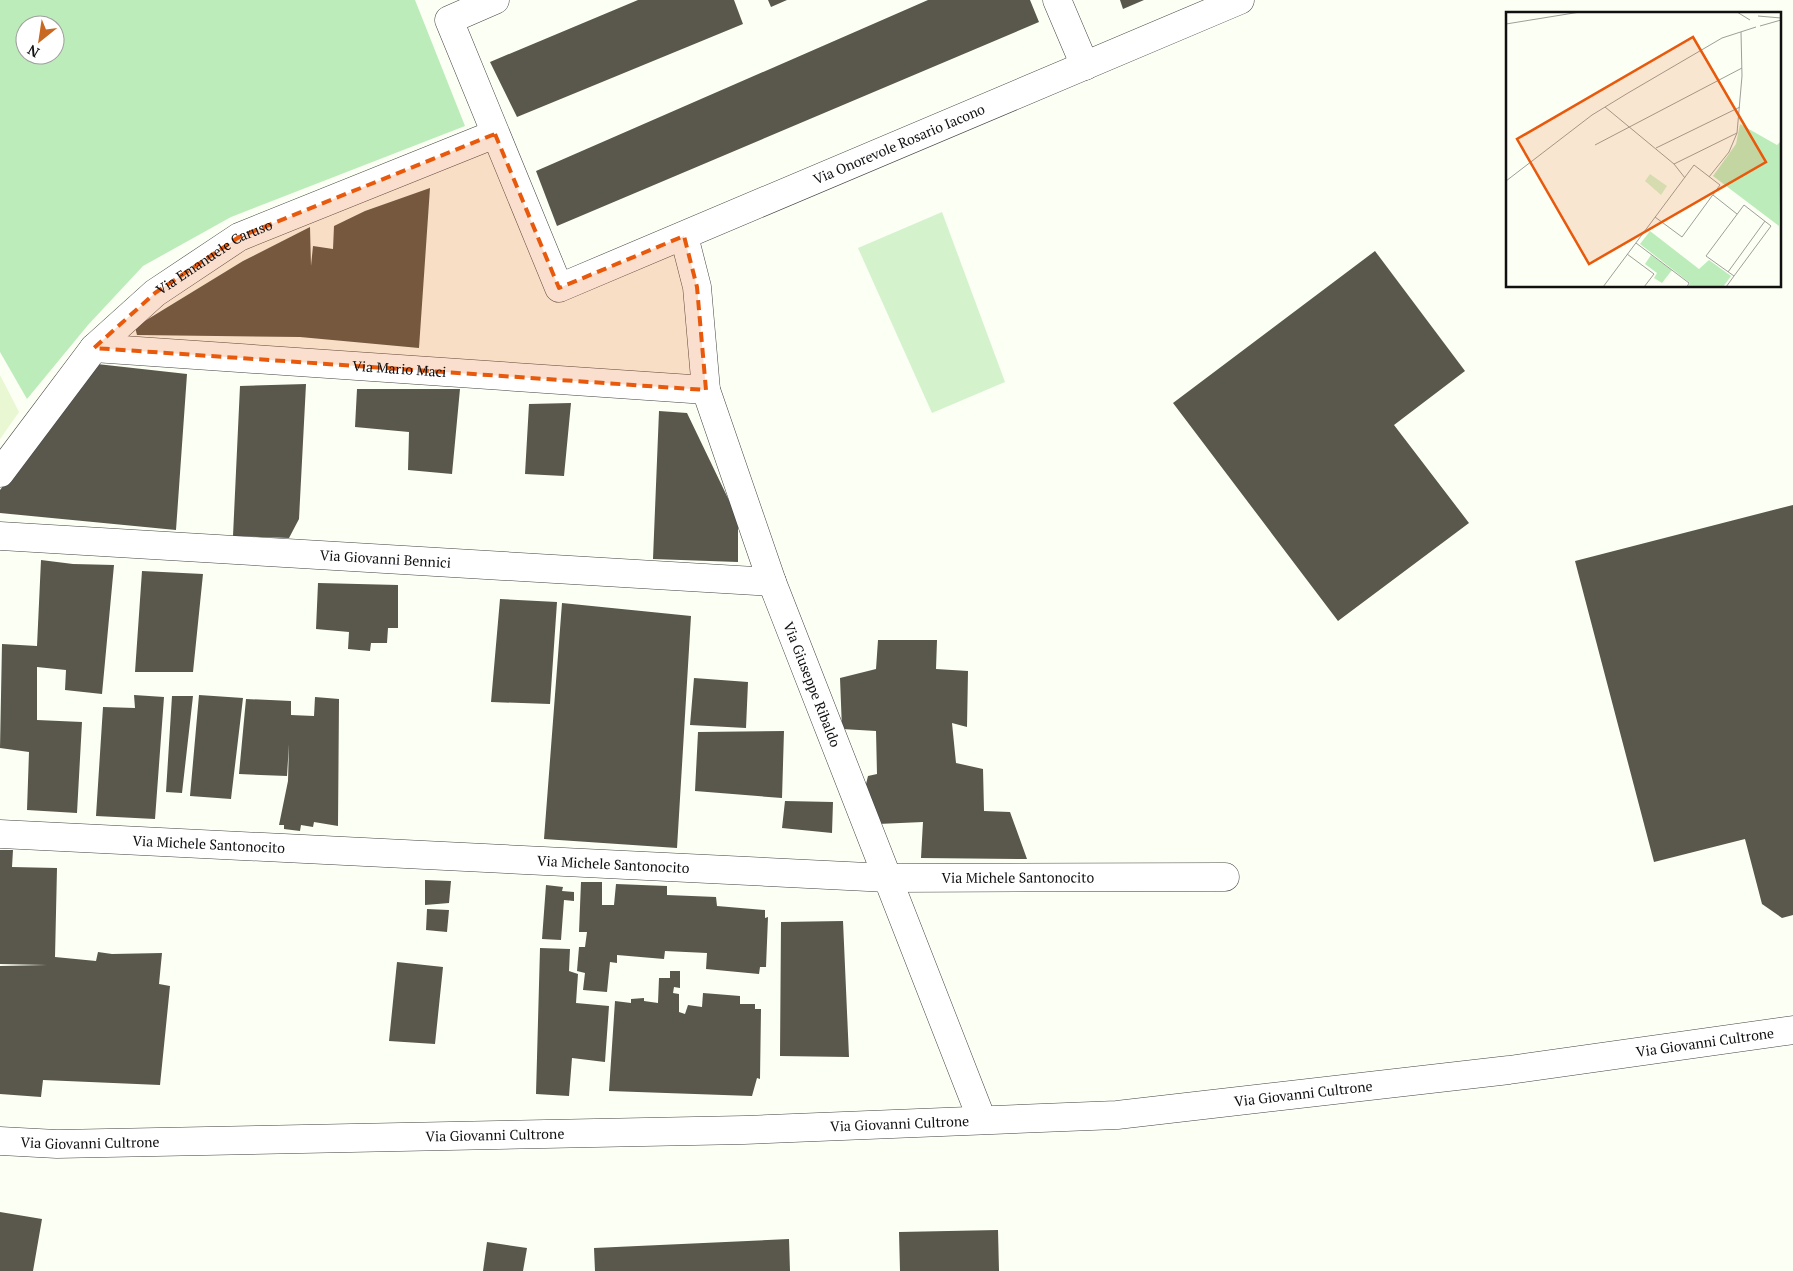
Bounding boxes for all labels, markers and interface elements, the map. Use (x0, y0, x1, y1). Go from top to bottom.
inset map (1506, 12, 1780, 288)
north arrow (15, 15, 65, 65)
text: N (24, 41, 43, 63)
street label: Via Onorevole Rosario Iacono (810, 99, 988, 188)
street label: Via Emanuele Caruso (152, 215, 275, 299)
street label: Via Mario Maci (352, 356, 447, 381)
street label: Via Giovanni Bennici (319, 545, 451, 572)
street label: Via Giuseppe Ribaldo (779, 619, 846, 750)
street label: Via Michele Santonocito (132, 831, 286, 857)
street label: Via Michele Santonocito (537, 851, 690, 877)
street label: Via Michele Santonocito (941, 867, 1095, 887)
street label: Via Giovanni Cultrone (1635, 1023, 1775, 1061)
street label: Via Giovanni Cultrone (1233, 1076, 1373, 1110)
street label: Via Giovanni Cultrone (830, 1111, 970, 1136)
street label: Via Giovanni Cultrone (425, 1124, 565, 1145)
street label: Via Giovanni Cultrone (20, 1132, 160, 1153)

